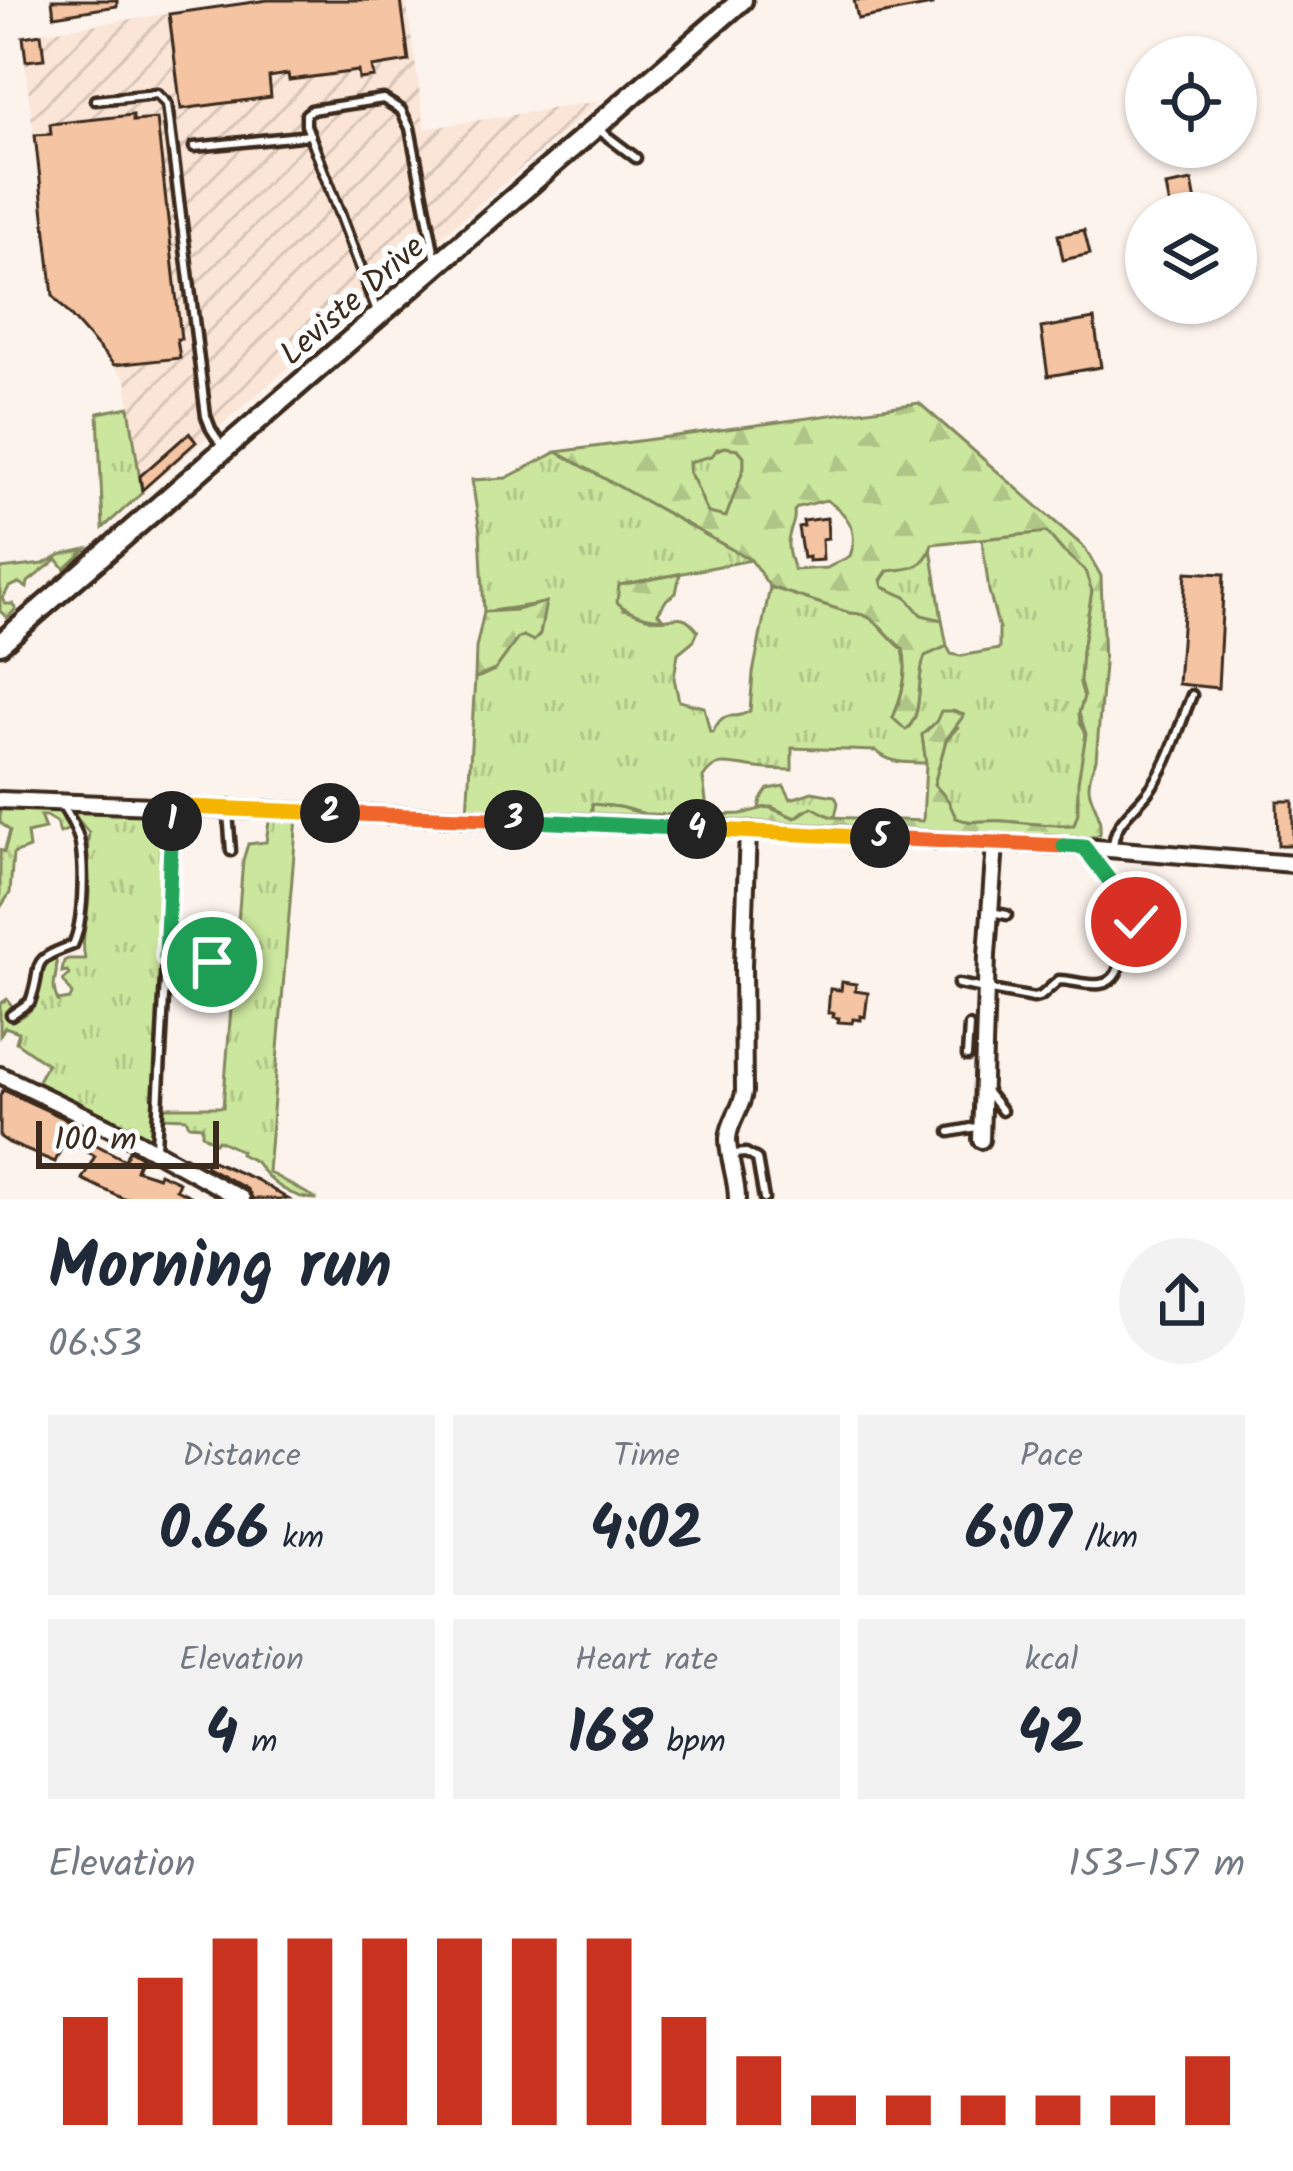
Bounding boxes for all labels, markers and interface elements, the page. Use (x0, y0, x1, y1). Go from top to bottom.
map controls (1125, 36, 1257, 324)
button: locate (1125, 36, 1257, 168)
button: layers (1125, 192, 1257, 324)
street label: Leviste Drive (269, 223, 438, 380)
pin: 2 (300, 783, 360, 843)
text: 2 (320, 786, 340, 839)
pin: 3 (484, 790, 544, 850)
pin: 1 (142, 791, 202, 851)
text: 3 (505, 793, 523, 846)
text: 1 (167, 794, 177, 847)
pin: 4 (667, 799, 727, 859)
text: 4 (688, 802, 706, 855)
pin: 5 (850, 808, 910, 868)
text: 5 (872, 811, 888, 864)
pin (1085, 871, 1187, 973)
icon: check (1103, 889, 1169, 955)
pin (161, 911, 263, 1013)
icon: arrive (179, 929, 245, 995)
scale bar (36, 1115, 219, 1168)
text: 100 m (54, 1115, 137, 1168)
text: Morning run (48, 1217, 392, 1322)
button: share (1119, 1238, 1245, 1364)
text: 06:53 (48, 1315, 142, 1377)
text: Distance (182, 1431, 301, 1484)
text: Time (613, 1431, 680, 1484)
text: Pace (1020, 1431, 1083, 1484)
text: 0.66 (159, 1484, 269, 1580)
text: 4:02 (590, 1484, 703, 1580)
text: 6:07 (965, 1484, 1071, 1580)
text: km (269, 1513, 324, 1566)
text: /km (1071, 1513, 1138, 1566)
text: Elevation (179, 1635, 304, 1688)
text: Heart rate (575, 1635, 718, 1688)
text: kcal (1025, 1635, 1078, 1688)
text: 4 (205, 1688, 238, 1784)
text: 168 (567, 1688, 653, 1784)
text: 42 (1018, 1688, 1085, 1784)
text: m (238, 1717, 278, 1770)
text: bpm (653, 1717, 726, 1770)
text: Elevation (48, 1835, 196, 1897)
text: 153–157 m (1068, 1835, 1245, 1897)

